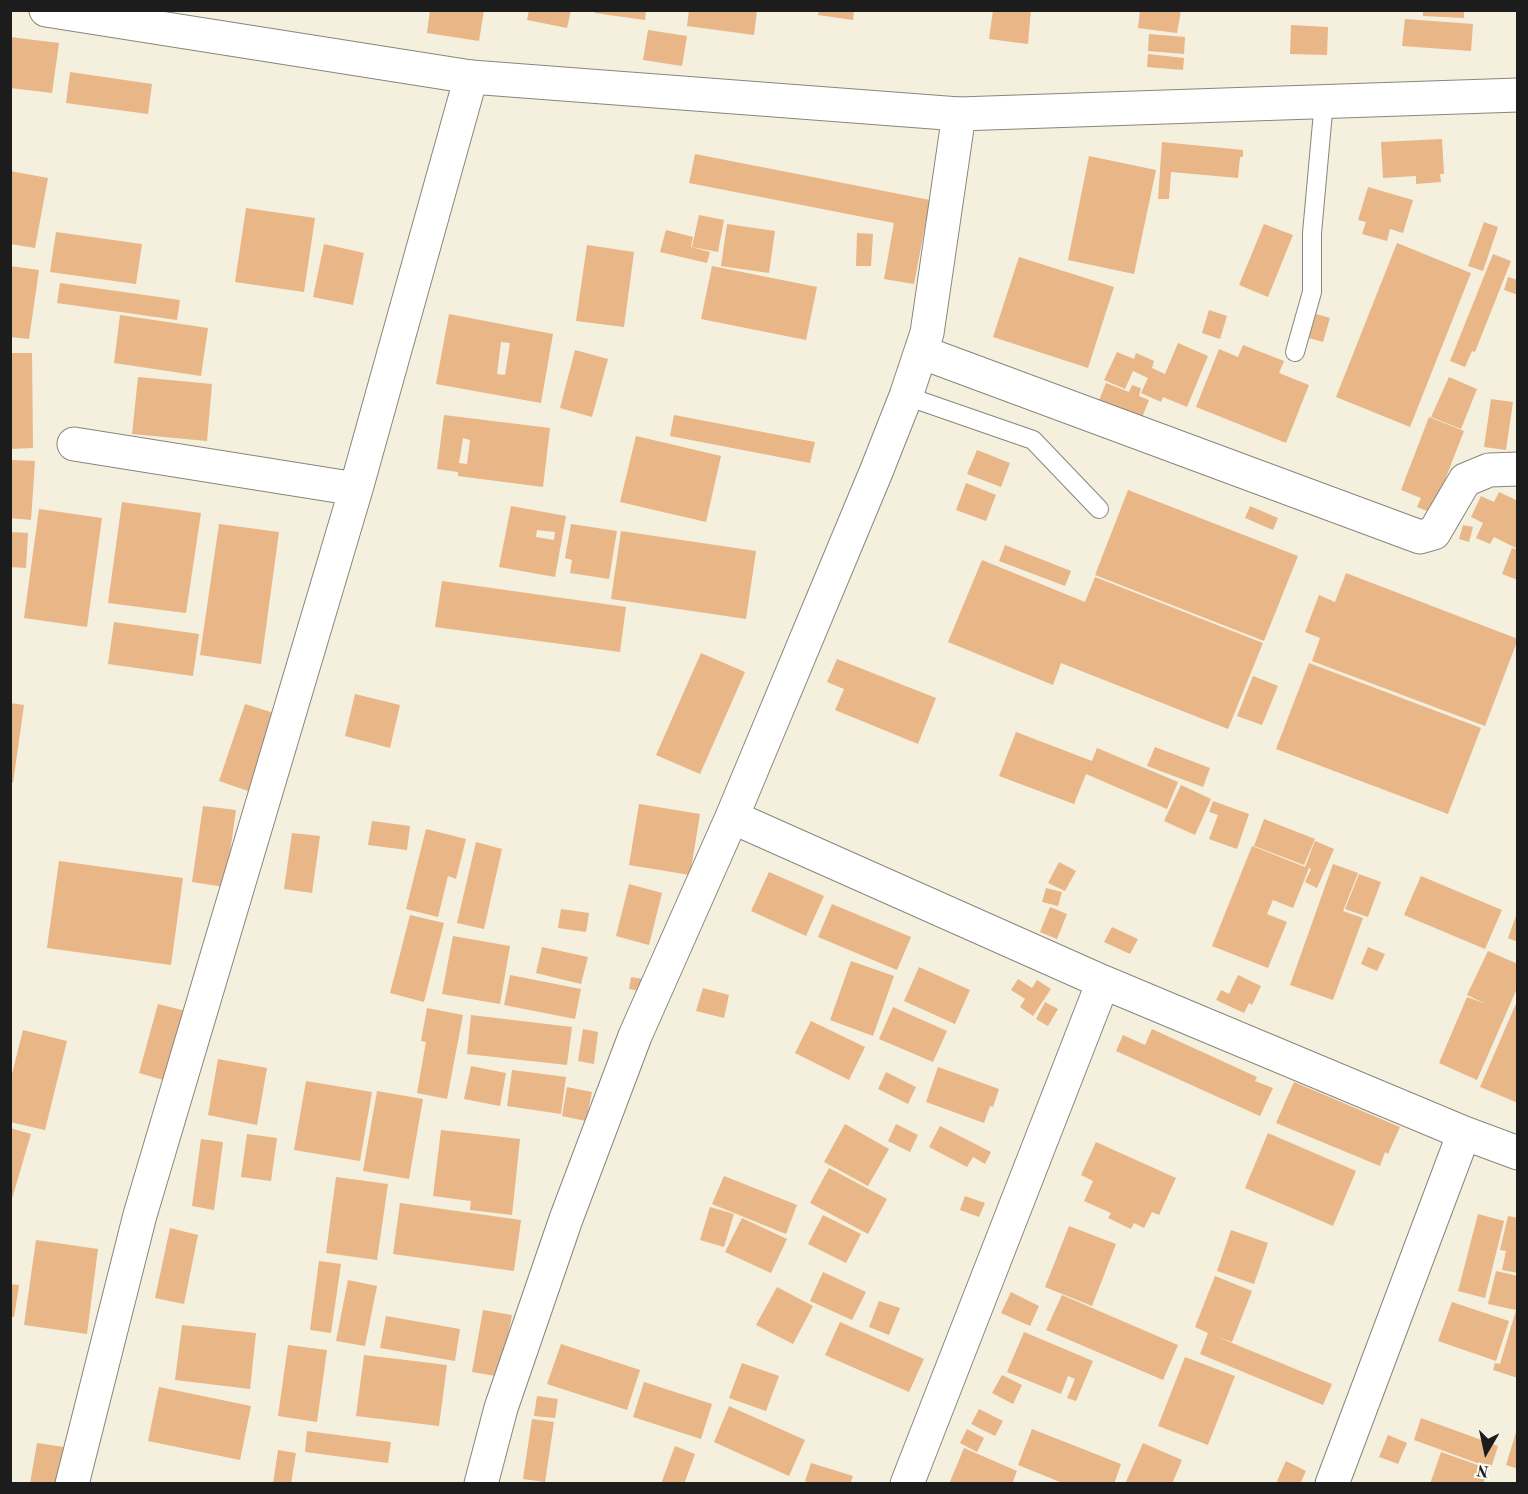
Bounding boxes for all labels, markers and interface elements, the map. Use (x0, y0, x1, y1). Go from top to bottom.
north arrow (1456, 1422, 1516, 1482)
text: N (1476, 1461, 1490, 1479)

